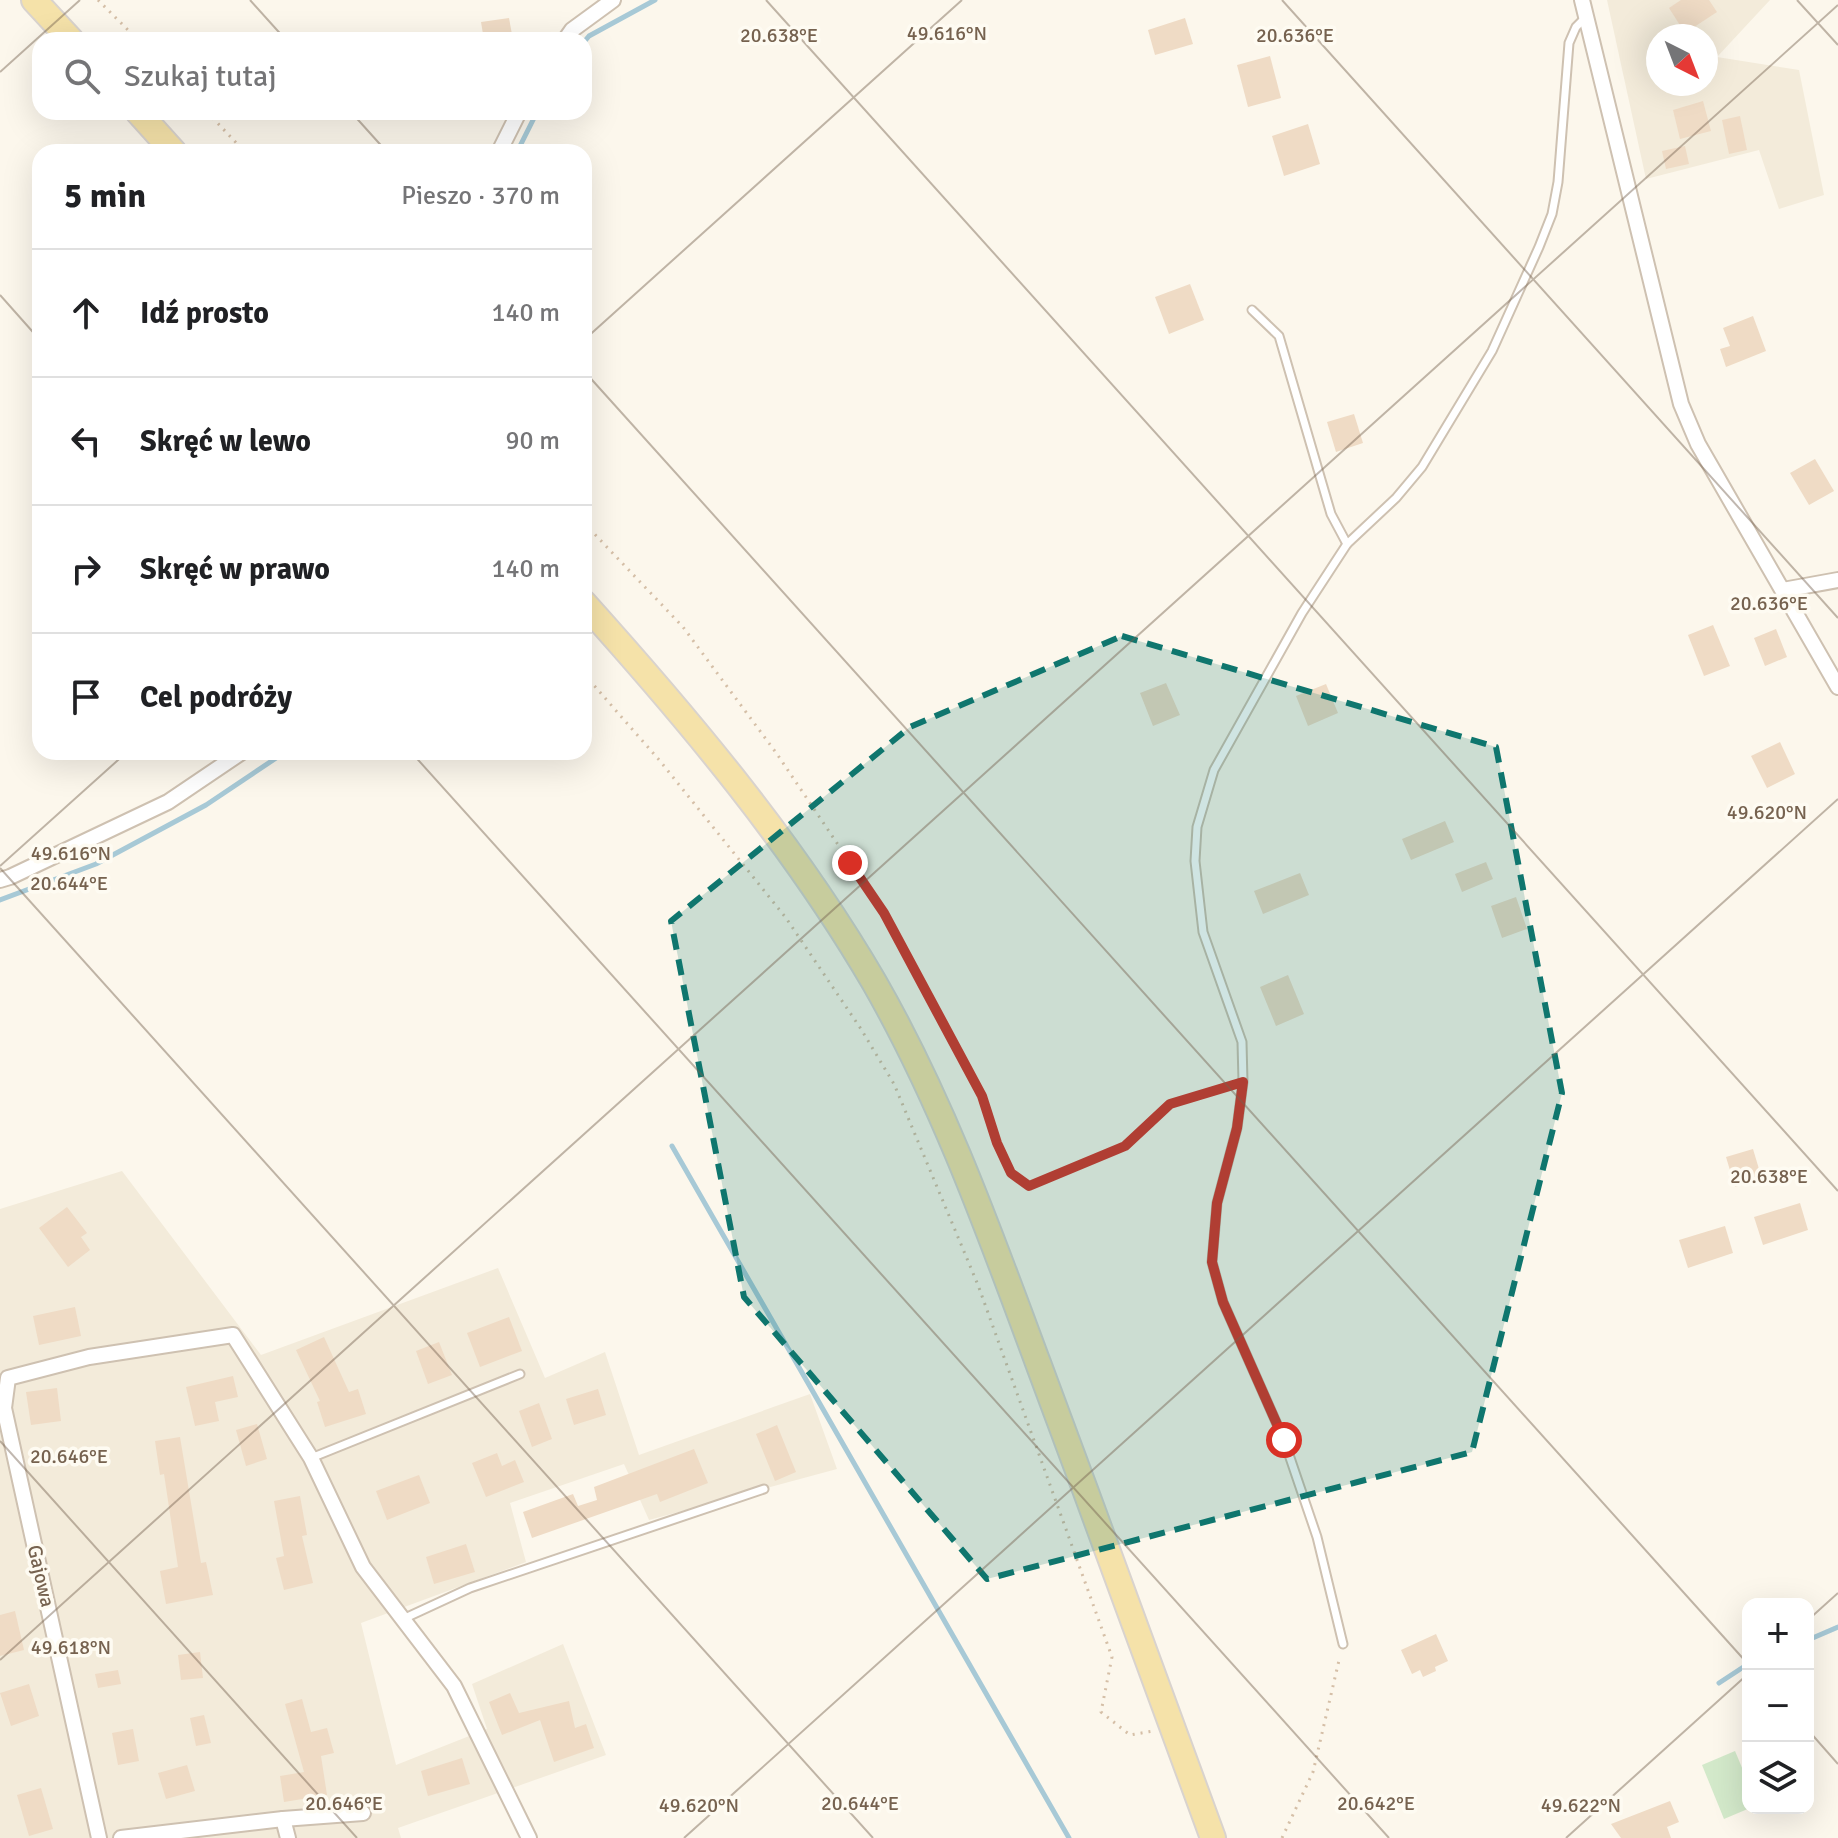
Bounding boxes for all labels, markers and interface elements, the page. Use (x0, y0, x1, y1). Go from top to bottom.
text: 49.616°N (907, 21, 987, 46)
text: 20.638°E (740, 23, 818, 48)
text: 20.636°E (1256, 23, 1334, 48)
north arrow (1646, 24, 1718, 96)
search box (32, 32, 592, 120)
icon: search (60, 54, 104, 98)
text: Szukaj tutaj (124, 58, 277, 95)
text: 5 min (64, 175, 146, 217)
text: Pieszo · 370 m (401, 180, 560, 212)
icon: ahead (64, 291, 108, 335)
text: Idź prosto (140, 295, 269, 332)
text: 140 m (491, 297, 560, 329)
icon: left (64, 419, 108, 463)
text: Skręć w lewo (140, 423, 311, 460)
text: 90 m (505, 425, 560, 457)
icon: right (64, 547, 108, 591)
text: Skręć w prawo (140, 551, 330, 588)
text: 140 m (491, 553, 560, 585)
text: 20.636°E (1730, 591, 1808, 616)
icon: arrive (64, 675, 108, 719)
text: Cel podróży (140, 679, 292, 716)
text: 49.620°N (1727, 800, 1807, 825)
text: 49.616°N (31, 841, 111, 866)
route end (832, 845, 868, 881)
text: 20.644°E (30, 871, 108, 896)
text: 20.638°E (1730, 1164, 1808, 1189)
route start (1266, 1422, 1302, 1458)
text: 20.646°E (30, 1444, 108, 1469)
street label: Gajowa (22, 1542, 60, 1610)
map controls (1742, 1598, 1814, 1814)
button: + (1742, 1598, 1814, 1670)
text: 49.618°N (31, 1635, 111, 1660)
button: − (1742, 1670, 1814, 1742)
button: layers (1742, 1742, 1814, 1814)
text: 20.646°E (305, 1791, 383, 1816)
text: 20.644°E (821, 1791, 899, 1816)
text: 20.642°E (1337, 1791, 1415, 1816)
text: 49.620°N (659, 1793, 739, 1818)
text: 49.622°N (1541, 1793, 1621, 1818)

